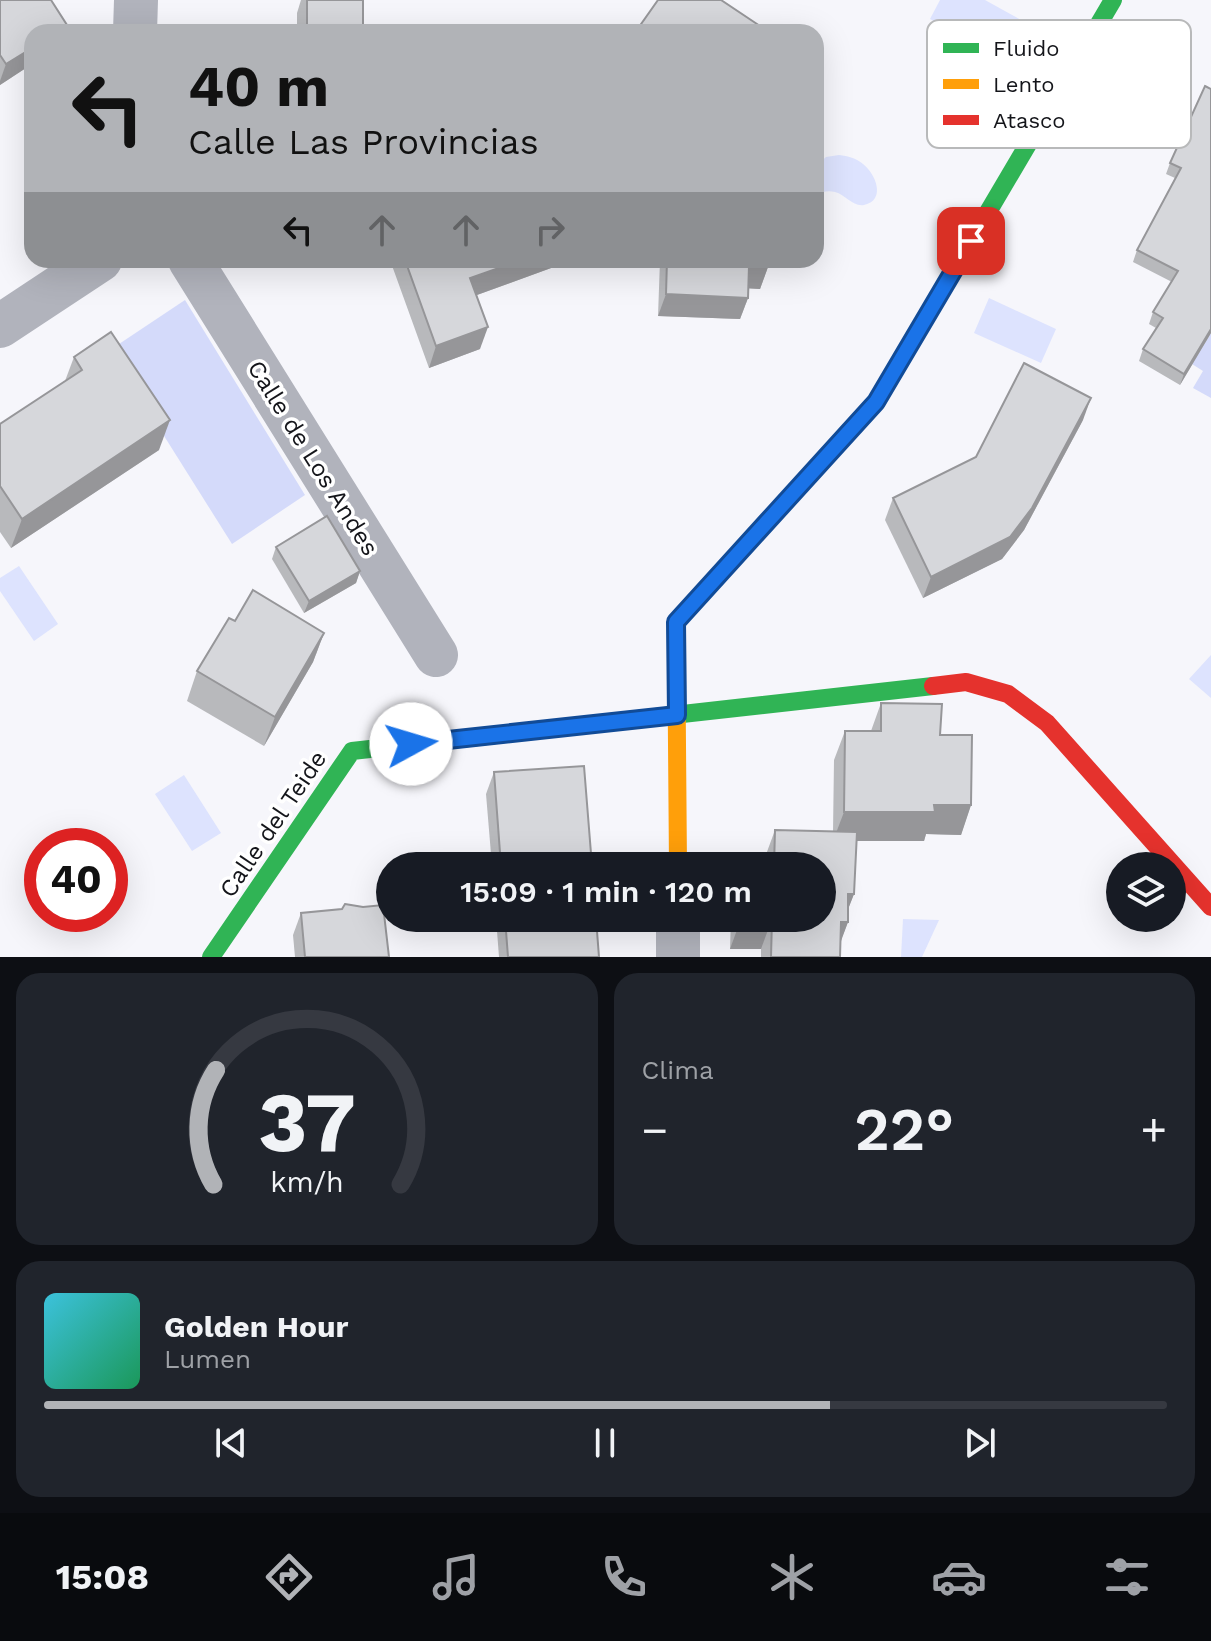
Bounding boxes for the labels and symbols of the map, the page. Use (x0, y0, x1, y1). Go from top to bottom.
legend (927, 20, 1191, 148)
text: Fluido (993, 36, 1060, 61)
text: Lento (993, 72, 1054, 97)
text: Atasco (993, 108, 1066, 133)
pin (937, 207, 1005, 275)
street label: Calle de Los Andes (242, 355, 384, 561)
position arrow (369, 702, 453, 786)
street label: Calle del Teide (214, 745, 332, 903)
speed limit sign: 40 (24, 828, 128, 932)

